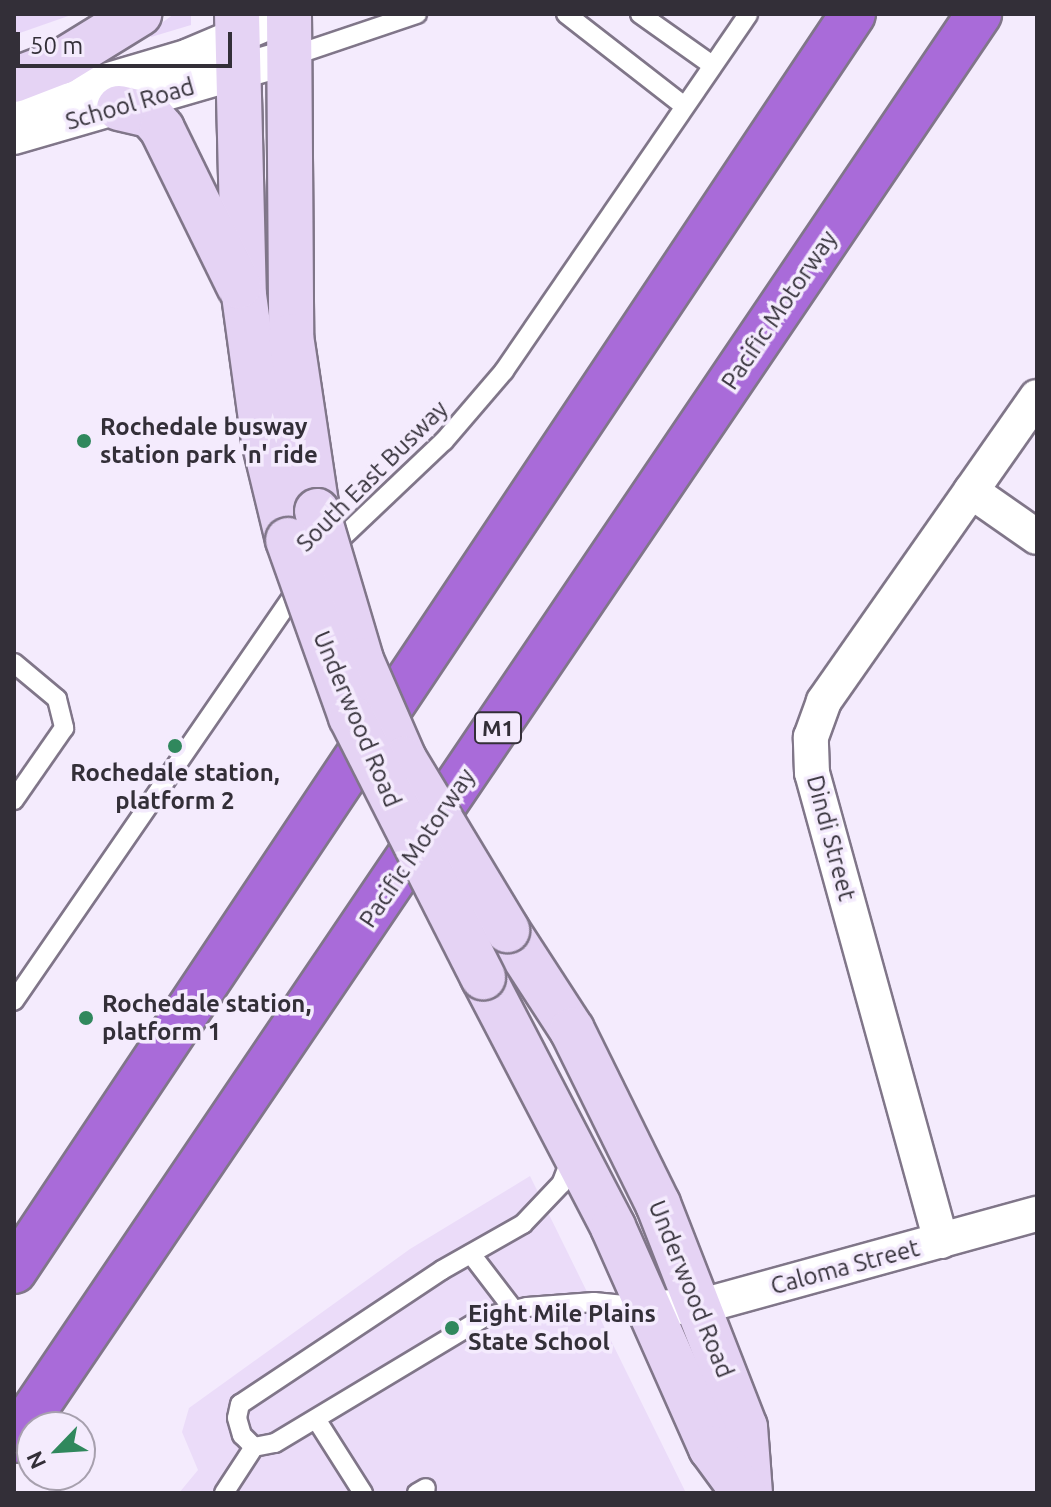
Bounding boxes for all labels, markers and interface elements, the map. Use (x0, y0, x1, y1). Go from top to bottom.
scale bar (20, 16, 236, 66)
text: 50 m (30, 32, 83, 59)
street label: School Road (62, 72, 198, 136)
street label: Pacific Motorway (715, 225, 843, 395)
street label: South East Busway (290, 394, 454, 558)
place label: Rochedale busway station park 'n' ride (100, 413, 318, 469)
marker: Rochedale busway station park 'n' ride (75, 432, 93, 450)
street label: Underwood Road (307, 627, 407, 811)
road number: M1 (474, 710, 522, 746)
marker: Rochedale station, platform 2 (166, 737, 184, 755)
place label: Rochedale station, platform 2 (70, 759, 280, 815)
street label: Pacific Motorway (353, 763, 481, 933)
street label: Dindi Street (800, 772, 862, 904)
place label: Rochedale station, platform 1 (102, 990, 311, 1046)
marker: Rochedale station, platform 1 (77, 1009, 95, 1027)
street label: Underwood Road (642, 1196, 740, 1382)
street label: Caloma Street (767, 1233, 923, 1301)
place label: Eight Mile Plains State School (468, 1300, 656, 1356)
marker: Eight Mile Plains State School (443, 1319, 461, 1337)
north arrow (16, 1411, 96, 1491)
text: N (21, 1448, 50, 1473)

